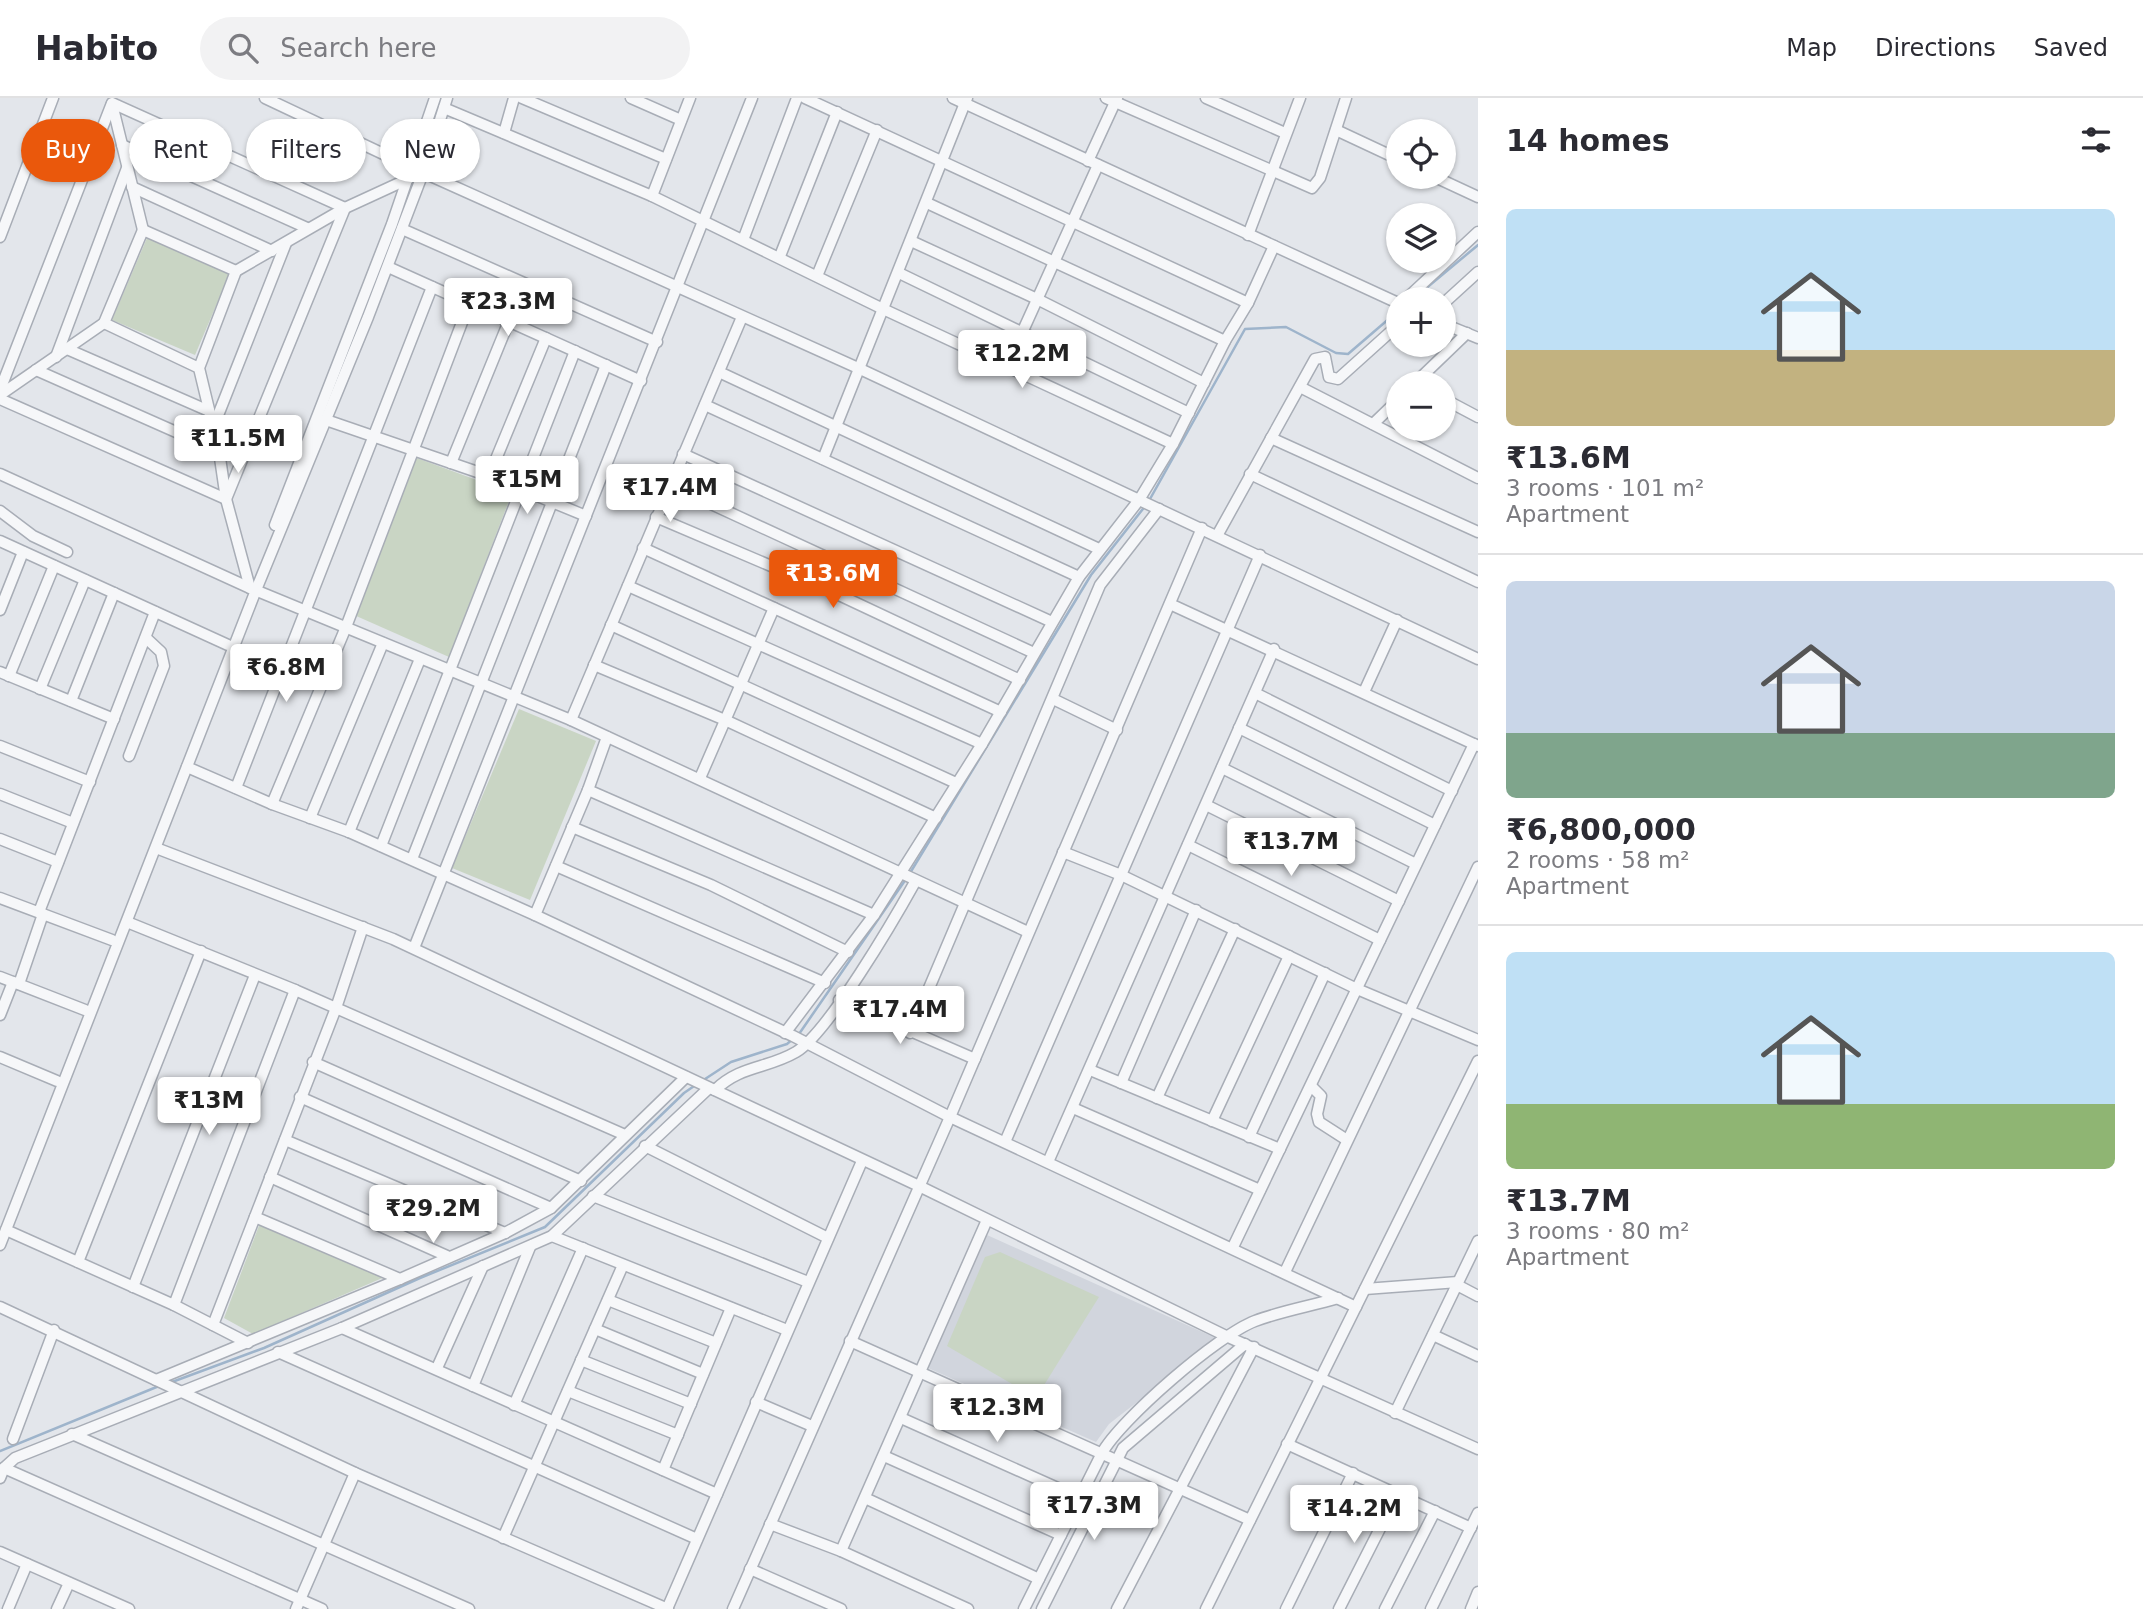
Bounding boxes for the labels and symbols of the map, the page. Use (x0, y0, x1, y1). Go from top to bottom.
pin: ₹23.3M (451, 278, 565, 338)
pin: ₹12.2M (965, 330, 1079, 390)
pin: ₹11.5M (181, 416, 295, 475)
pin: ₹15M (486, 456, 568, 516)
pin: ₹17.4M (613, 464, 727, 524)
pin: ₹13.6M (776, 550, 890, 610)
pin: ₹6.8M (237, 644, 335, 704)
pin: ₹13.7M (1234, 818, 1348, 878)
pin: ₹17.4M (843, 986, 957, 1046)
pin: ₹13M (168, 1077, 250, 1137)
pin: ₹29.2M (376, 1186, 490, 1245)
pin: ₹12.3M (940, 1384, 1054, 1444)
pin: ₹17.3M (1037, 1482, 1151, 1542)
pin: ₹14.2M (1297, 1486, 1411, 1545)

